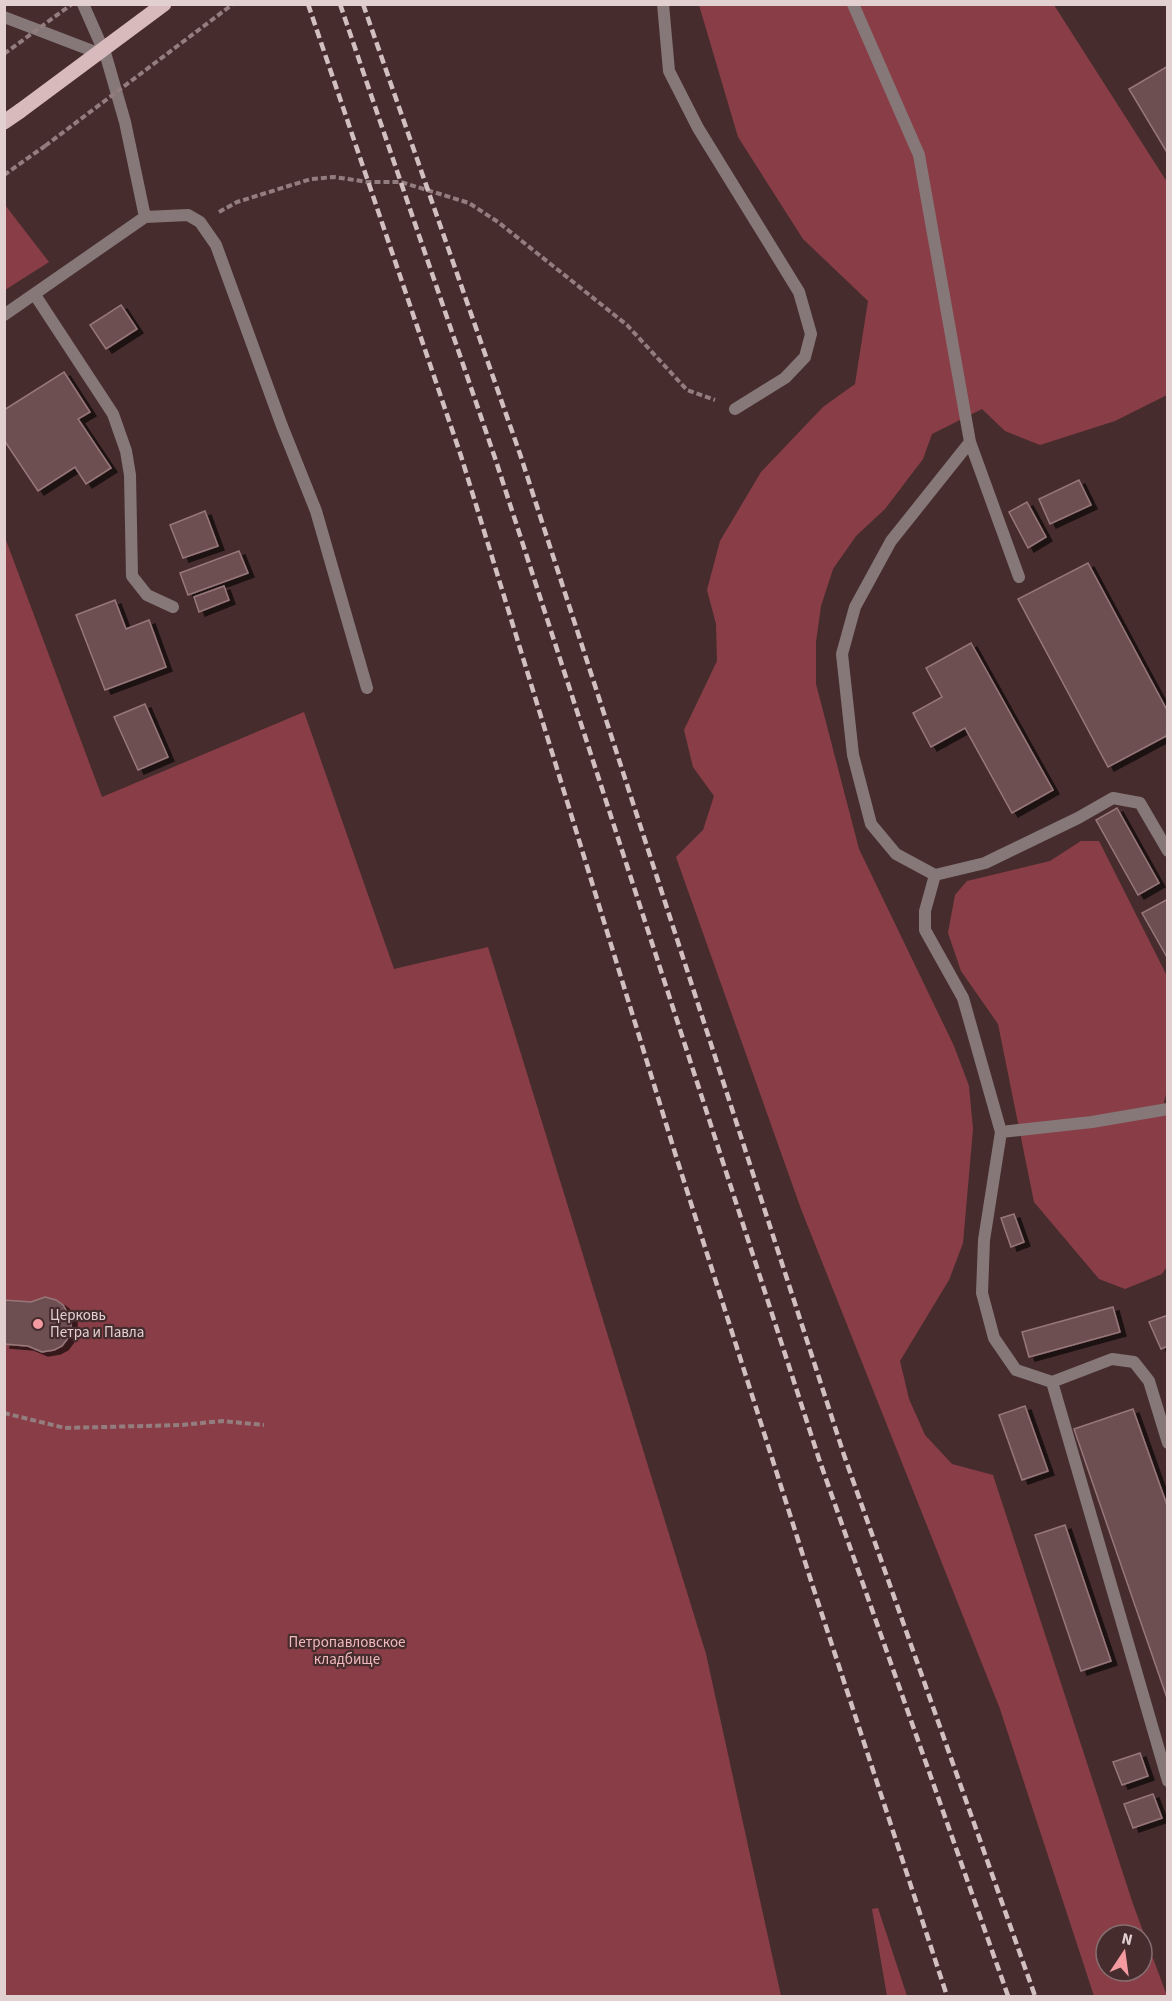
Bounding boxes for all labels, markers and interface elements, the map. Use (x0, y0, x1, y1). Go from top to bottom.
place label: Церковь Петра и Павла (50, 1305, 144, 1343)
marker: Церковь Петра и Павла (31, 1317, 45, 1331)
park label: Петропавловское кладбище (288, 1632, 406, 1670)
north arrow (1094, 1923, 1154, 1983)
text: N (1119, 1927, 1135, 1951)

